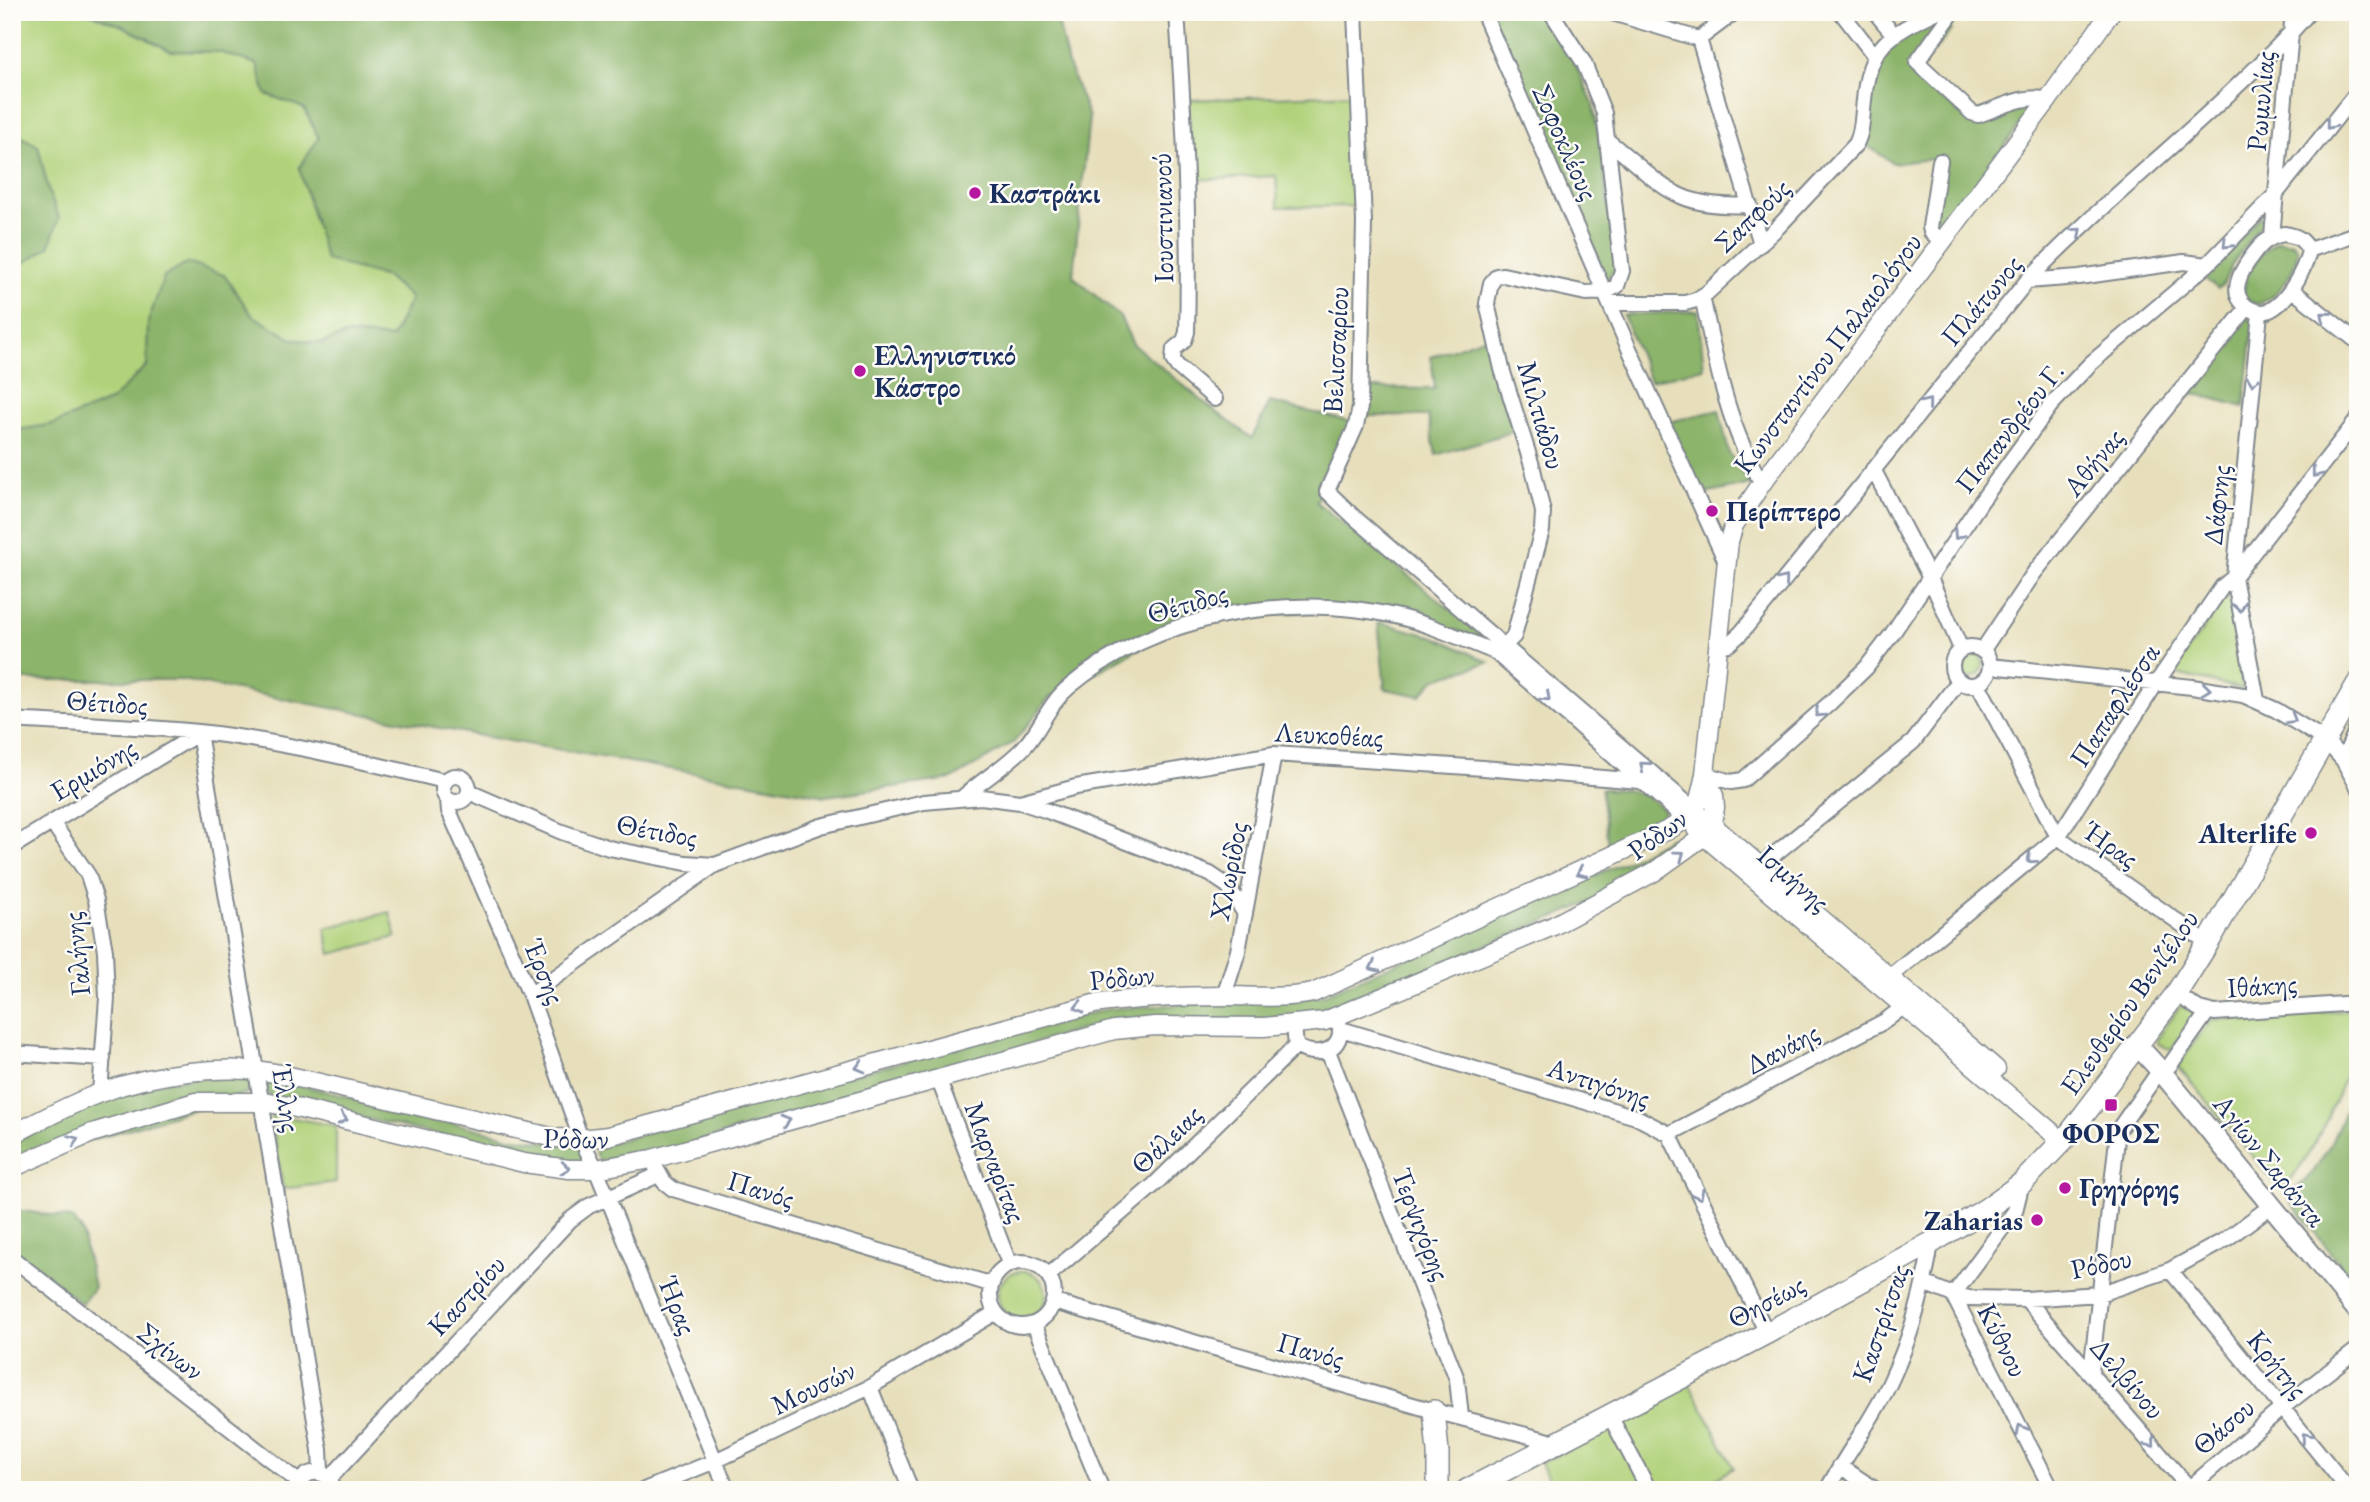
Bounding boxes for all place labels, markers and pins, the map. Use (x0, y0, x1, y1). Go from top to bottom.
place label: Καστράκι (989, 175, 1101, 211)
marker: Καστράκι (967, 185, 983, 201)
place label: Ελληνιστικό Κάστρο (874, 337, 1016, 405)
marker: Ελληνιστικό Κάστρο (852, 363, 868, 379)
place label: Περίπτερο (1726, 493, 1841, 529)
marker: Περίπτερο (1704, 503, 1720, 519)
place label: Alterlife (2197, 815, 2297, 851)
marker: Alterlife (2303, 825, 2319, 841)
marker: ΦΟΡΟΣ (2103, 1097, 2119, 1113)
place label: ΦΟΡΟΣ (2062, 1115, 2160, 1151)
place label: Γρηγόρης (2079, 1170, 2179, 1206)
marker: Γρηγόρης (2057, 1180, 2073, 1196)
place label: Zaharias (1924, 1202, 2023, 1238)
marker: Zaharias (2029, 1212, 2045, 1228)

